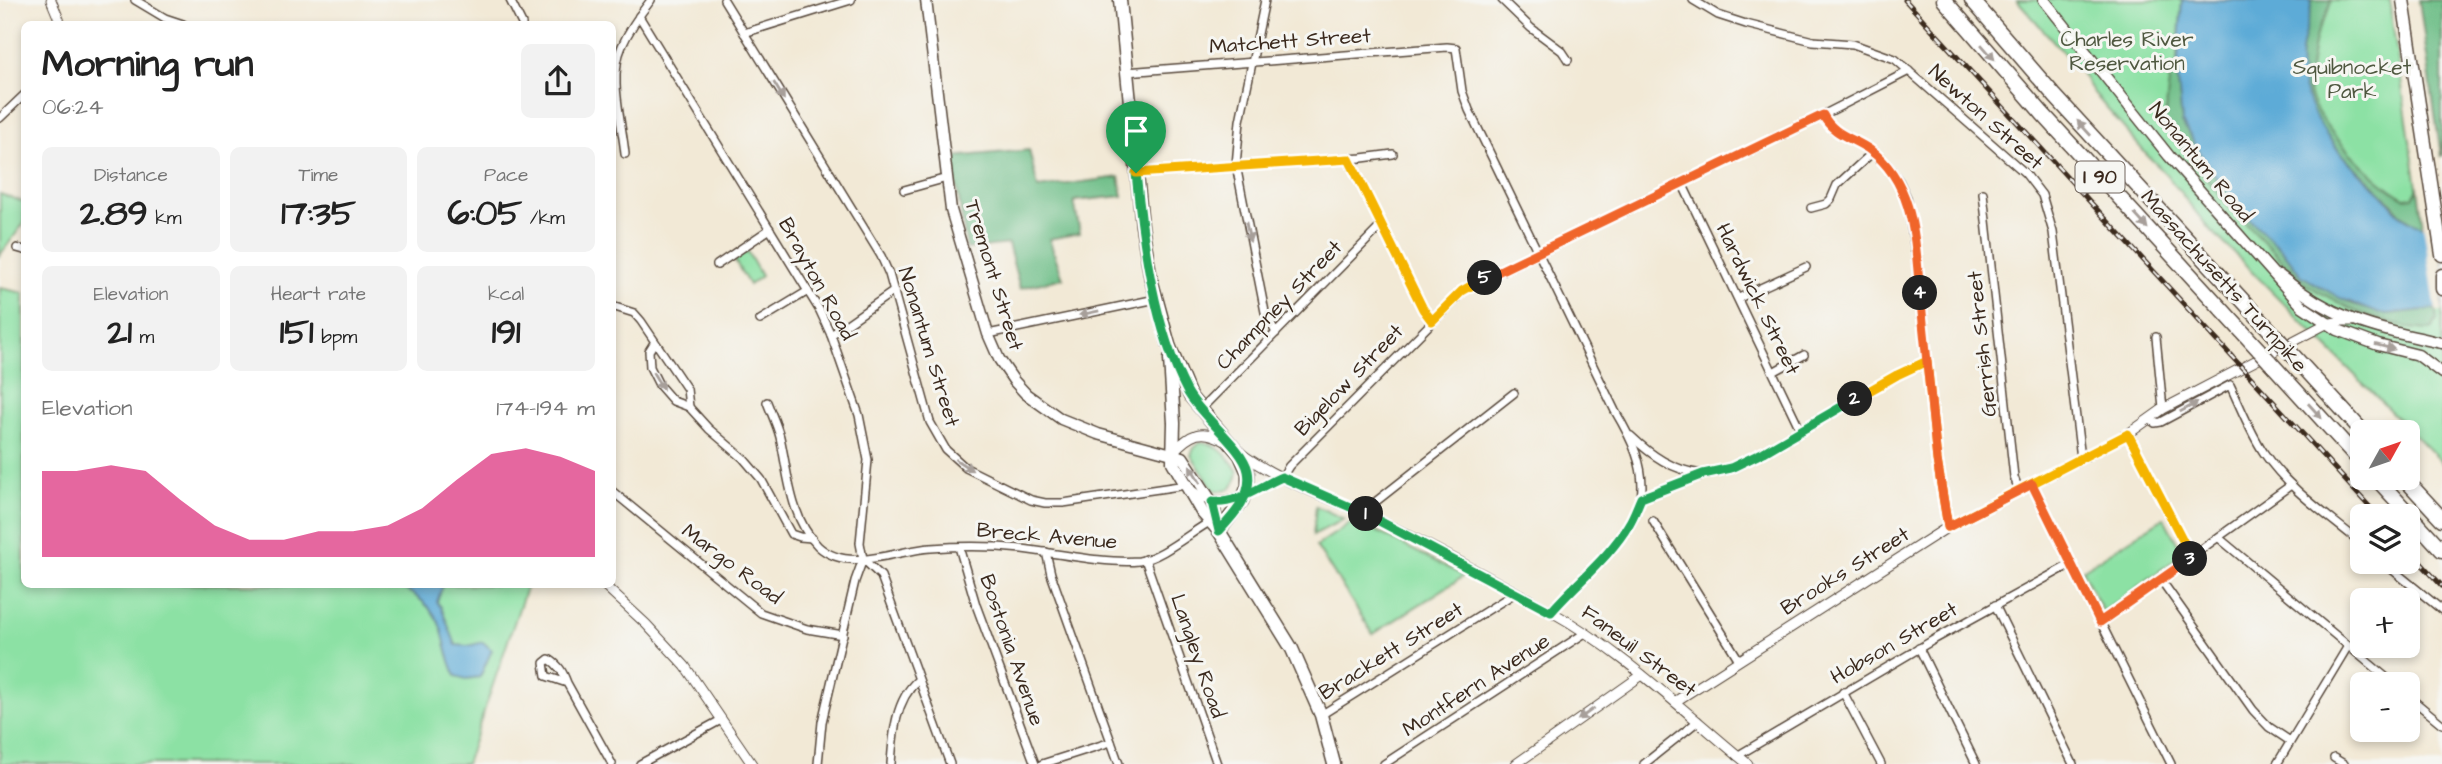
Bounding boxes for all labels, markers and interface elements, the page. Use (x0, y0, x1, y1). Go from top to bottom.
street label: Matchett Street (1208, 21, 1372, 61)
park label: Charles River Reservation (2060, 25, 2194, 78)
text: Morning run (42, 39, 254, 91)
one-way arrow (1980, 43, 1996, 60)
button: share (521, 44, 595, 118)
park label: Squibnocket Park (2293, 53, 2412, 106)
street label: Newton Street (1922, 58, 2050, 177)
one-way arrow (773, 81, 786, 100)
text: 06:24 (42, 91, 104, 123)
street label: Nonantum Road (2142, 96, 2260, 228)
pin (1106, 101, 1166, 173)
icon: arrive (1117, 112, 1155, 150)
one-way arrow (2076, 120, 2092, 137)
text: Distance (94, 162, 168, 189)
text: Time (299, 162, 338, 189)
text: Pace (484, 162, 528, 189)
road number: I 90 (2076, 162, 2124, 192)
street label: Massachusetts Turnpike (2133, 183, 2314, 379)
text: 2.89 (80, 189, 148, 238)
text: 17:35 (281, 189, 356, 238)
text: 6:05 (447, 189, 522, 238)
street label: Tremont Street (957, 196, 1031, 354)
text: km (148, 205, 182, 232)
text: /km (522, 205, 565, 232)
street label: Brayton Road (770, 212, 863, 347)
one-way arrow (2133, 212, 2149, 230)
street label: Hardwick Street (1709, 218, 1807, 380)
one-way arrow (1243, 221, 1254, 243)
street label: Champney Street (1209, 233, 1350, 378)
pin: 5 (1468, 260, 1502, 296)
street label: Nonantum Street (891, 264, 967, 431)
text: 5 (1478, 264, 1491, 291)
street label: Gerrish Street (1960, 269, 2004, 418)
pin: 4 (1902, 276, 1938, 310)
text: 4 (1913, 279, 1926, 306)
text: Elevation (93, 281, 168, 308)
text: Heart rate (271, 281, 366, 308)
text: kcal (488, 281, 524, 308)
one-way arrow (1078, 307, 1100, 318)
text: 21 (107, 308, 132, 357)
text: 151 (280, 308, 314, 357)
text: 191 (492, 308, 521, 357)
street label: Bigelow Street (1288, 317, 1412, 444)
text: m (132, 324, 154, 351)
text: bpm (314, 324, 357, 351)
one-way arrow (2375, 342, 2397, 353)
one-way arrow (652, 371, 665, 390)
pin: 2 (1838, 382, 1872, 416)
text: 2 (1849, 385, 1860, 412)
text: Elevation (42, 392, 133, 424)
text: 174–194 m (496, 392, 595, 424)
one-way arrow (2180, 401, 2200, 413)
one-way arrow (2307, 402, 2323, 419)
north arrow (2350, 420, 2420, 490)
map controls (2350, 420, 2420, 742)
one-way arrow (955, 458, 973, 472)
one-way arrow (1189, 464, 1202, 484)
pin: 1 (1348, 496, 1384, 532)
text: 1 (1364, 500, 1367, 527)
button: layers (2350, 504, 2420, 574)
street label: Breck Avenue (976, 515, 1118, 557)
street label: Margo Road (675, 517, 788, 613)
street label: Brooks Street (1775, 520, 1915, 622)
pin: 3 (2172, 542, 2208, 576)
text: 3 (2185, 545, 2194, 572)
street label: Bostonia Avenue (972, 570, 1052, 730)
button: + (2350, 588, 2420, 658)
street label: Langley Road (1161, 590, 1233, 723)
street label: Brackett Street (1313, 595, 1469, 707)
street label: Hobson Street (1825, 595, 1963, 691)
street label: Faneuil Street (1575, 598, 1703, 704)
street label: Montfern Avenue (1397, 626, 1555, 744)
button: − (2350, 672, 2420, 742)
one-way arrow (1577, 707, 1595, 721)

